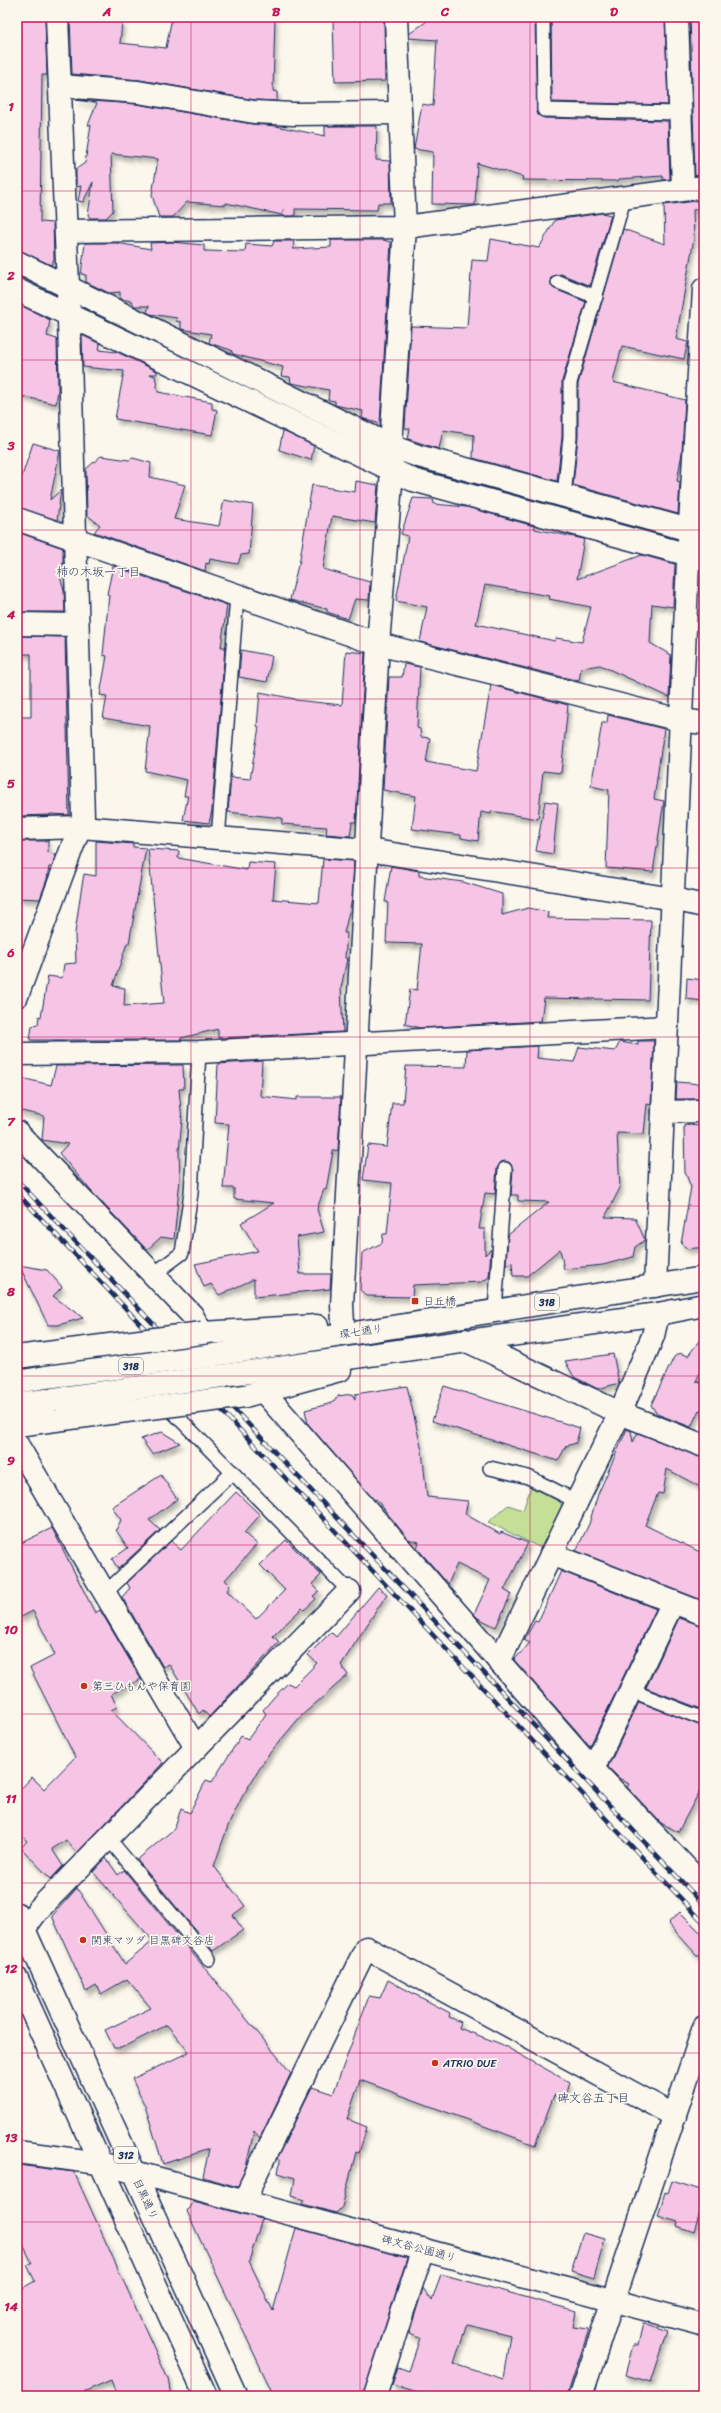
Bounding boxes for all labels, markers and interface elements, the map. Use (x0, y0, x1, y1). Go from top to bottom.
text: A (102, 0, 111, 23)
text: B (272, 0, 281, 23)
text: C (440, 0, 450, 23)
text: D (610, 0, 618, 23)
text: 1 (8, 95, 14, 118)
text: 2 (6, 264, 15, 287)
text: 3 (6, 434, 15, 457)
district label: 柿の木坂一丁目 (56, 561, 140, 583)
text: 4 (6, 603, 16, 626)
text: 5 (7, 772, 15, 795)
text: 6 (6, 941, 15, 964)
text: 7 (7, 1110, 16, 1133)
text: 8 (6, 1280, 15, 1303)
place label: 日丘橋 (423, 1292, 456, 1311)
road number: 318 (535, 1294, 559, 1310)
marker: 日丘橋 (410, 1296, 420, 1306)
street label: 環七通り (338, 1319, 384, 1344)
road number: 318 (119, 1358, 143, 1374)
text: 9 (7, 1449, 15, 1472)
text: 10 (4, 1618, 18, 1641)
place label: 第三ひもんや保育園 (92, 1677, 191, 1696)
marker: 第三ひもんや保育園 (79, 1681, 89, 1691)
text: 11 (5, 1787, 17, 1810)
place label: 関東マツダ 目黒碑文谷店 (91, 1931, 215, 1950)
marker: 関東マツダ 目黒碑文谷店 (78, 1935, 88, 1945)
text: 12 (4, 1957, 18, 1980)
place label: ATRIO DUE (442, 2054, 497, 2073)
marker: ATRIO DUE (430, 2058, 440, 2068)
district label: 碑文谷五丁目 (557, 2087, 629, 2109)
text: 13 (5, 2126, 18, 2149)
road number: 312 (114, 2147, 138, 2163)
street label: 目黒通り (128, 2175, 163, 2223)
street label: 碑文谷公園通り (379, 2229, 459, 2268)
text: 14 (4, 2295, 19, 2318)

